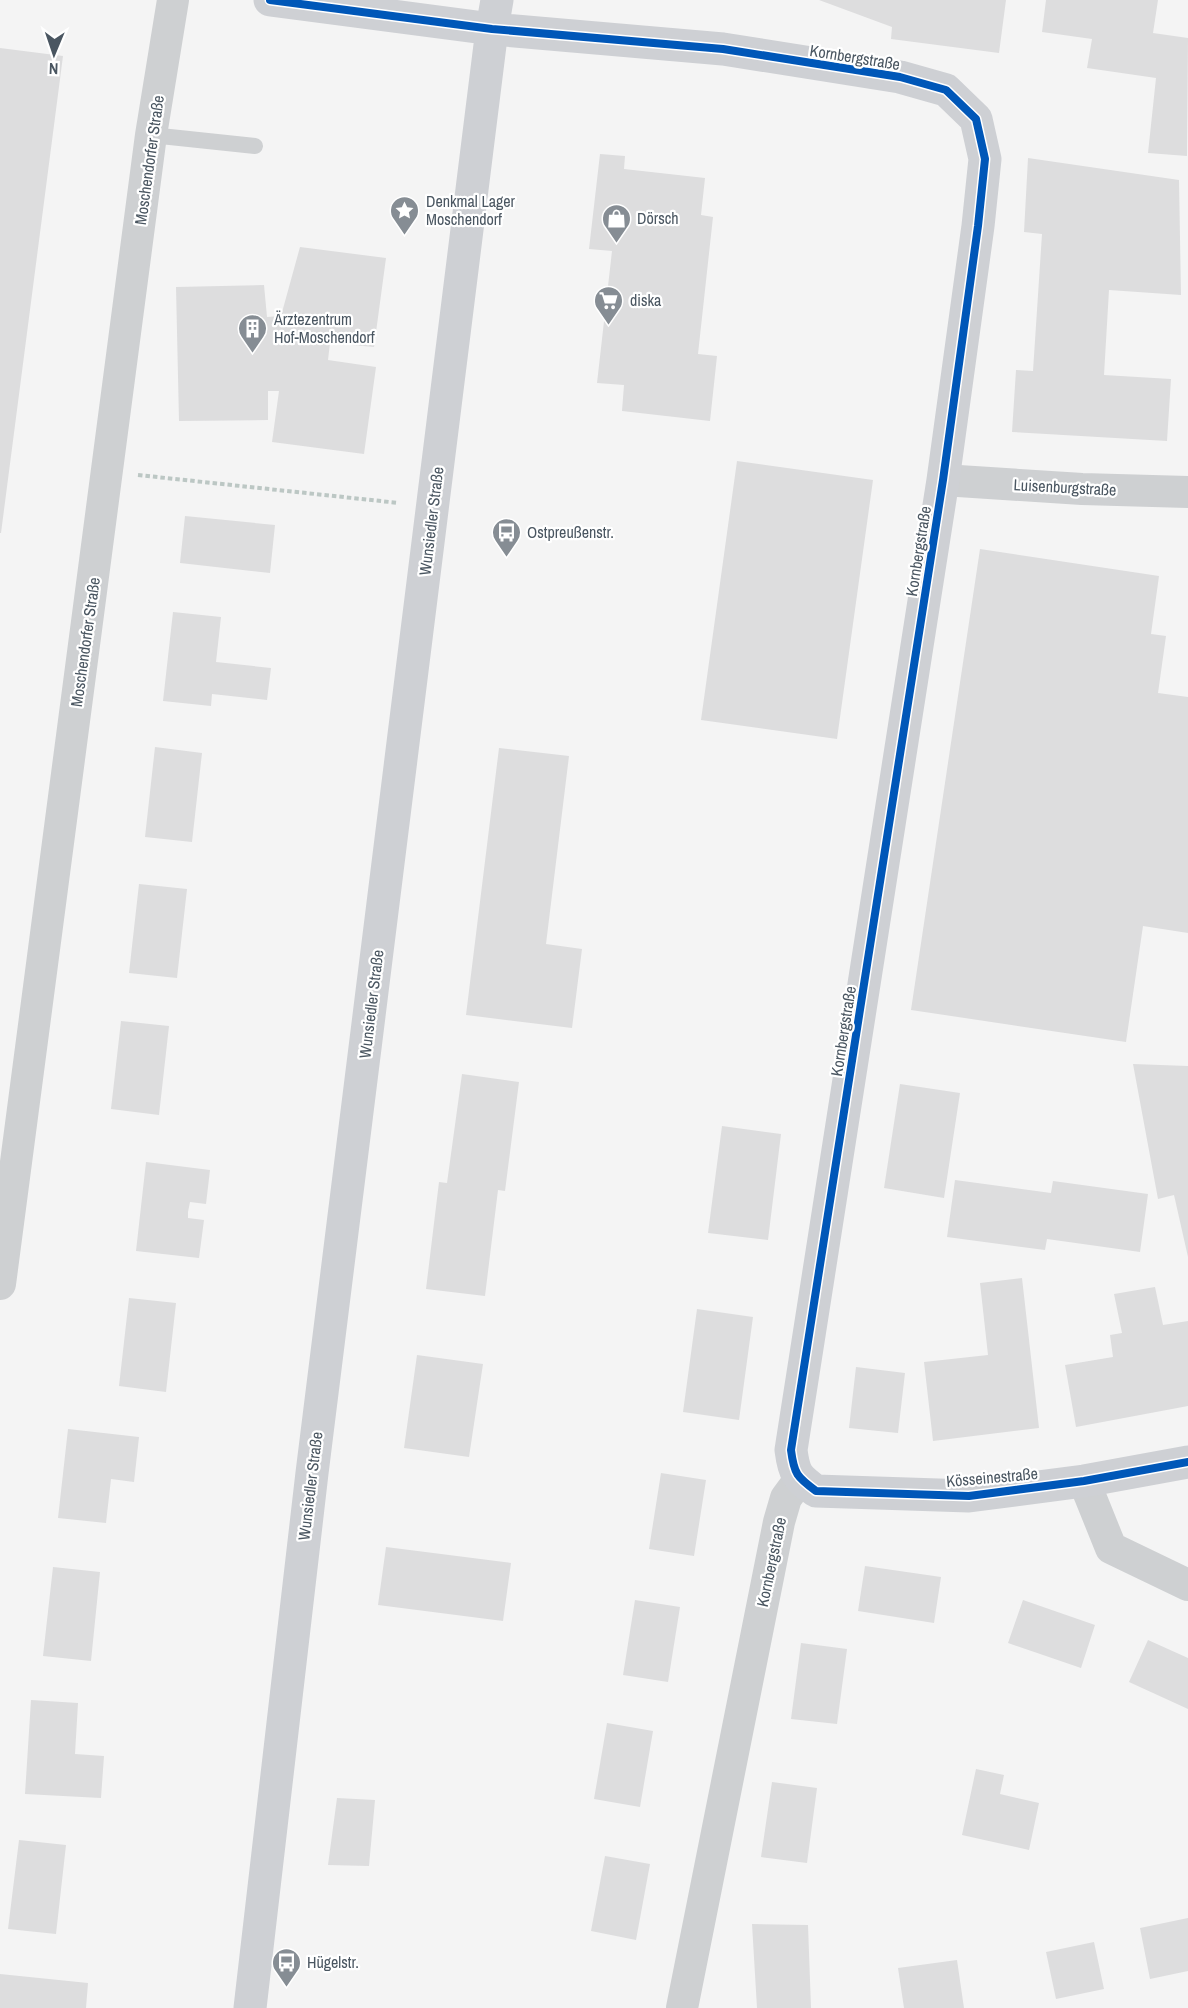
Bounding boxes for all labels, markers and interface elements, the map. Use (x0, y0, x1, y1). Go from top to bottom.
north arrow (24, 24, 84, 84)
street label: Kornbergstraße (808, 39, 902, 75)
text: N (48, 58, 59, 80)
street label: Moschendorfer Straße (129, 94, 169, 226)
place label: Denkmal Lager Moschendorf (426, 190, 516, 230)
place icon: Denkmal Lager Moschendorf (389, 194, 421, 236)
shop icon: Dörsch (600, 202, 632, 244)
place label: Dörsch (637, 207, 679, 229)
supermarket icon: diska (593, 284, 625, 326)
place label: diska (630, 289, 662, 311)
place label: Ärztezentrum Hof-Moschendorf (273, 308, 375, 348)
building icon: Ärztezentrum Hof-Moschendorf (237, 312, 269, 354)
street label: Wunsiedler Straße (413, 465, 449, 577)
street label: Luisenburgstraße (1013, 473, 1117, 501)
street label: Kornbergstraße (900, 504, 936, 598)
bus stop icon: Ostpreußenstr. (490, 516, 522, 558)
place label: Ostpreußenstr. (527, 521, 614, 543)
street label: Moschendorfer Straße (65, 576, 105, 708)
street label: Wunsiedler Straße (353, 948, 389, 1060)
street label: Kornbergstraße (825, 984, 861, 1078)
street label: Wunsiedler Straße (292, 1430, 328, 1542)
street label: Kösseinestraße (945, 1462, 1039, 1492)
street label: Kornbergstraße (751, 1515, 791, 1609)
bus stop icon: Hügelstr. (270, 1946, 302, 1988)
place label: Hügelstr. (307, 1951, 359, 1973)

